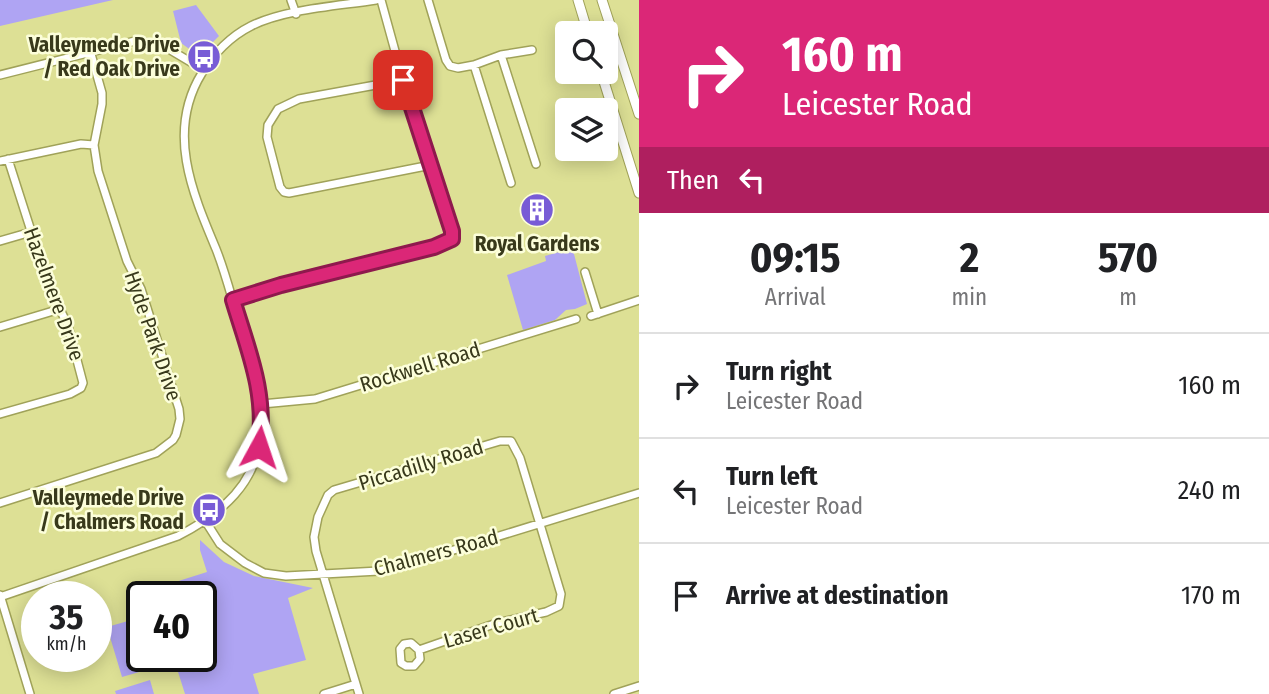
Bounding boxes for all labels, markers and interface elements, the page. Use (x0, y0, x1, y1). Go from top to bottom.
map controls (555, 21, 618, 161)
button: search (555, 21, 618, 84)
text: 160 m (782, 25, 903, 84)
icon: right (667, 28, 758, 119)
place label: Valleymede Drive / Red Oak Drive (28, 32, 180, 82)
bus stop icon: Valleymede Drive / Red Oak Drive (185, 38, 223, 76)
pin (373, 50, 433, 110)
icon: arrive (384, 61, 422, 99)
text: Leicester Road (782, 85, 973, 123)
button: layers (555, 98, 618, 161)
icon: left (733, 161, 771, 199)
text: Then (667, 165, 719, 196)
building icon: Royal Gardens (518, 191, 556, 229)
street label: Hazelmere Drive (18, 224, 90, 364)
place label: Royal Gardens (475, 231, 599, 257)
text: 09:15 (750, 233, 841, 283)
text: 2 (960, 233, 979, 283)
text: 570 (1098, 233, 1158, 283)
street label: Hyde Park Drive (119, 268, 187, 404)
text: Arrival (765, 283, 826, 311)
text: min (952, 283, 987, 311)
text: m (1119, 283, 1137, 311)
street label: Rockwell Road (357, 336, 483, 398)
text: Turn right (726, 356, 832, 387)
icon: right (667, 367, 705, 405)
text: 160 m (1178, 370, 1241, 401)
text: Leicester Road (726, 387, 863, 415)
position arrow (222, 410, 296, 484)
street label: Piccadilly Road (355, 434, 487, 496)
text: Turn left (726, 461, 818, 492)
icon: left (667, 472, 705, 510)
text: 240 m (1178, 475, 1241, 506)
place label: Valleymede Drive / Chalmers Road (32, 485, 184, 535)
bus stop icon: Valleymede Drive / Chalmers Road (190, 491, 228, 529)
text: Leicester Road (726, 492, 863, 520)
street label: Chalmers Road (371, 524, 501, 582)
icon: arrive (667, 577, 705, 615)
text: Arrive at destination (726, 580, 949, 611)
text: 170 m (1181, 580, 1241, 611)
speed limit sign: 40 (126, 581, 217, 672)
text: 35 (50, 596, 83, 638)
street label: Laser Court (441, 602, 542, 654)
text: km/h (46, 633, 87, 655)

